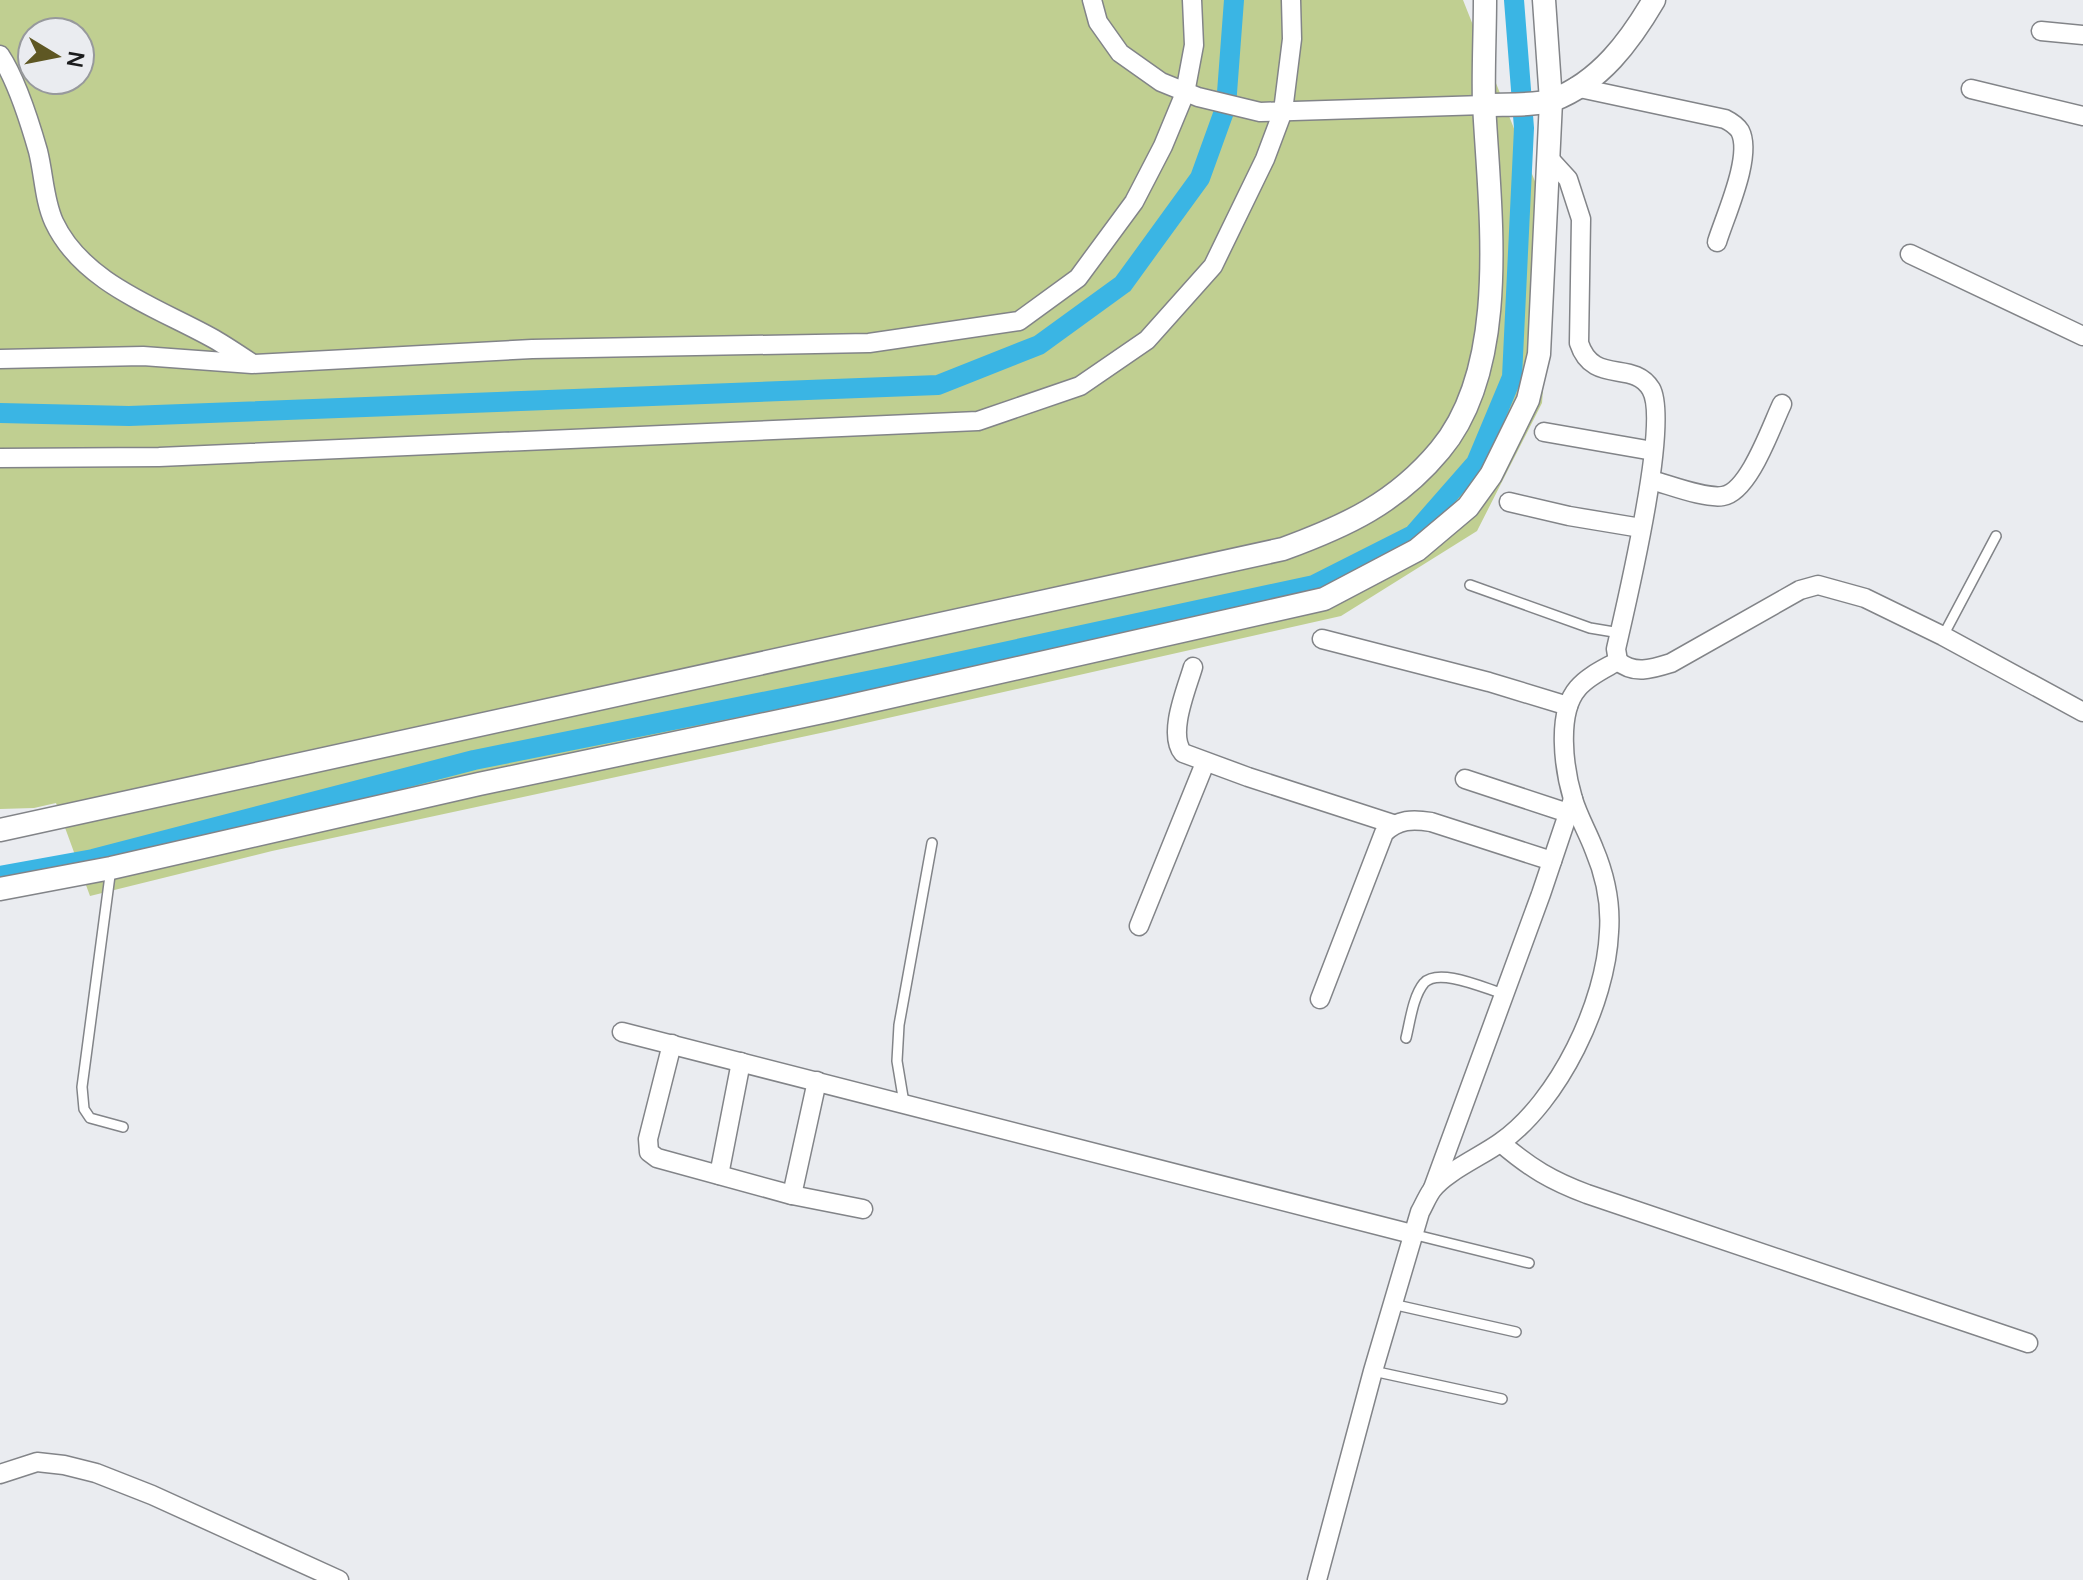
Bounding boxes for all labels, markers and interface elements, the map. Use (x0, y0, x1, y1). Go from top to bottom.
north arrow (16, 16, 96, 96)
text: N (60, 49, 92, 70)

